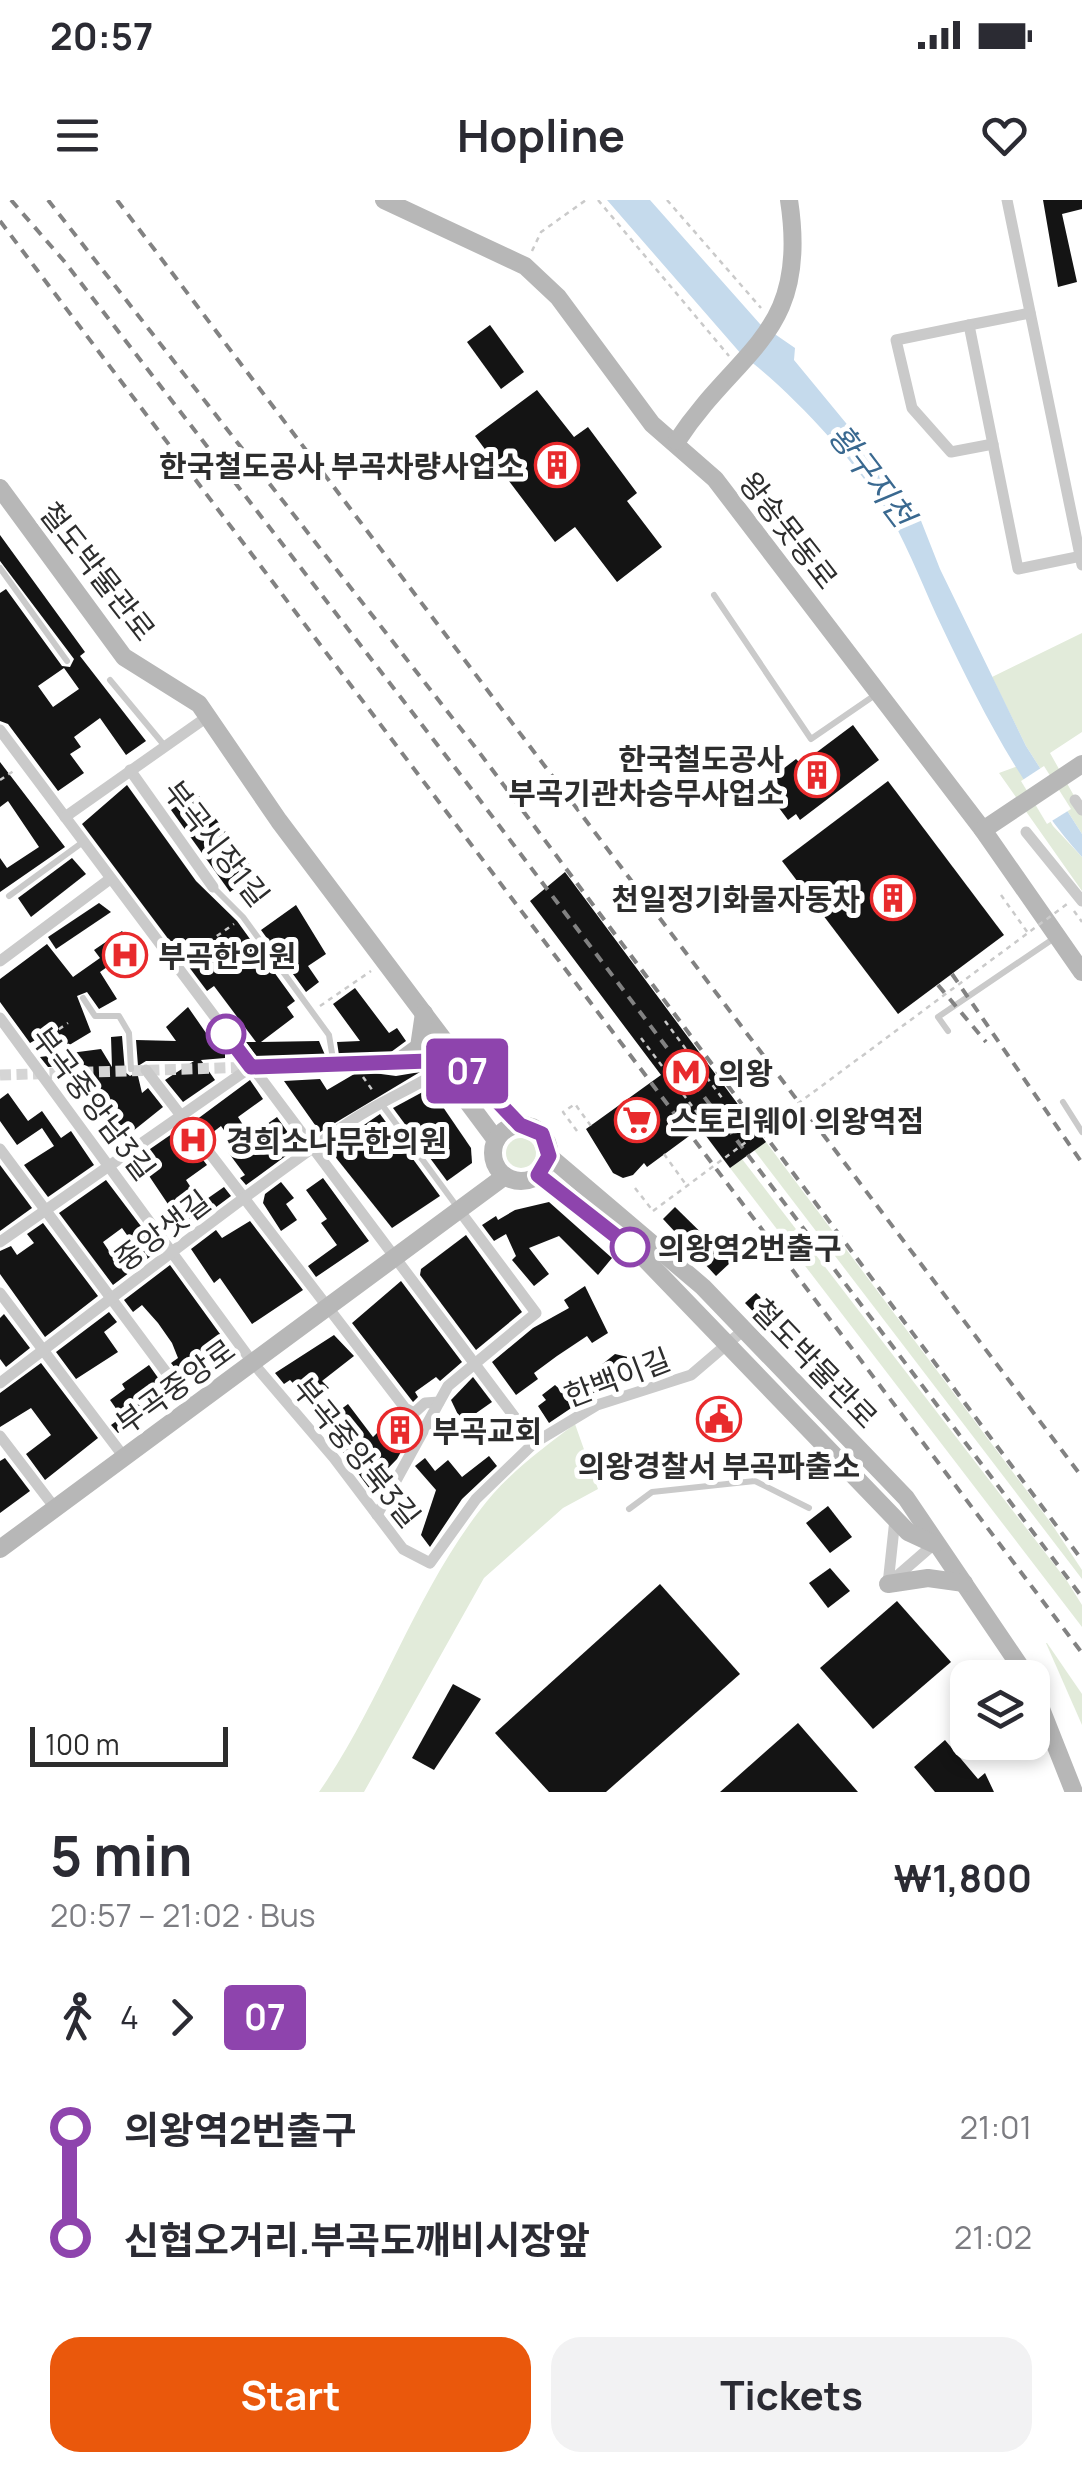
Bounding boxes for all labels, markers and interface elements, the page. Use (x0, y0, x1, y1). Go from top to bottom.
text: 20:57 (50, 9, 153, 61)
text: Hopline (457, 104, 625, 166)
icon: menu (50, 108, 105, 163)
icon: heart (977, 108, 1032, 163)
water label: 황구지천 (819, 415, 927, 538)
building icon: 한국철도공사 부곡차량사업소 (534, 442, 580, 488)
place label: 한국철도공사 부곡차량사업소 (159, 445, 524, 486)
street label: 왕송못동로 (730, 463, 848, 597)
street label: 철도박물관로 (31, 493, 165, 649)
place label: 한국철도공사 부곡기관차승무사업소 (508, 738, 784, 813)
building icon: 한국철도공사 부곡기관차승무사업소 (794, 752, 840, 798)
street label: 부곡시장1길 (155, 771, 279, 915)
building icon: 천일정기화물자동차 (870, 875, 916, 921)
place label: 천일정기화물자동차 (612, 878, 860, 919)
hospital icon: 부곡한의원 (102, 932, 148, 978)
place label: 부곡한의원 (158, 935, 296, 976)
unlabelled marker (207, 1015, 245, 1053)
street label: 부곡중앙남3길 (23, 1018, 165, 1188)
line badge: 07 (422, 1038, 512, 1104)
text: 07 (446, 1047, 488, 1095)
metro station icon: 의왕 (663, 1049, 709, 1095)
place label: 의왕 (718, 1052, 773, 1093)
supermarket icon: 스토리웨이 의왕역점 (614, 1097, 660, 1143)
place label: 스토리웨이 의왕역점 (670, 1100, 924, 1141)
hospital icon: 경희소나무한의원 (170, 1117, 216, 1163)
place label: 경희소나무한의원 (226, 1120, 447, 1161)
street label: 중앙샛길 (106, 1180, 218, 1280)
place label: 의왕역2번출구 (658, 1227, 841, 1268)
marker: 의왕역2번출구 (611, 1228, 649, 1266)
street label: 철도박물관로 (743, 1289, 887, 1437)
street label: 부곡중앙로 (107, 1329, 243, 1443)
street label: 한백이길 (558, 1338, 676, 1416)
street label: 부곡중앙북3길 (284, 1368, 430, 1536)
public building icon: 의왕경찰서 부곡파출소 (696, 1396, 742, 1442)
building icon: 부곡교회 (377, 1407, 423, 1453)
place label: 부곡교회 (432, 1410, 542, 1451)
place label: 의왕경찰서 부곡파출소 (578, 1445, 860, 1486)
map controls (950, 1660, 1050, 1760)
button: layers (950, 1660, 1050, 1760)
scale bar (30, 1722, 228, 1766)
text: 100 m (45, 1725, 119, 1763)
text: 5 min (50, 1817, 193, 1893)
text: ₩1,800 (894, 1851, 1032, 1903)
text: 20:57 – 21:02 · Bus (50, 1893, 315, 1937)
icon: walk (50, 1990, 105, 2045)
icon: forward (154, 1990, 209, 2045)
text: 07 (244, 1993, 286, 2041)
text: 4 (120, 1995, 139, 2039)
text: 의왕역2번출구 (124, 2103, 356, 2155)
text: 21:01 (960, 2105, 1032, 2149)
text: 신협오거리.부곡도깨비시장앞 (124, 2213, 590, 2265)
text: 21:02 (954, 2215, 1032, 2259)
button: Start (50, 2337, 531, 2452)
button: Tickets (551, 2337, 1032, 2452)

